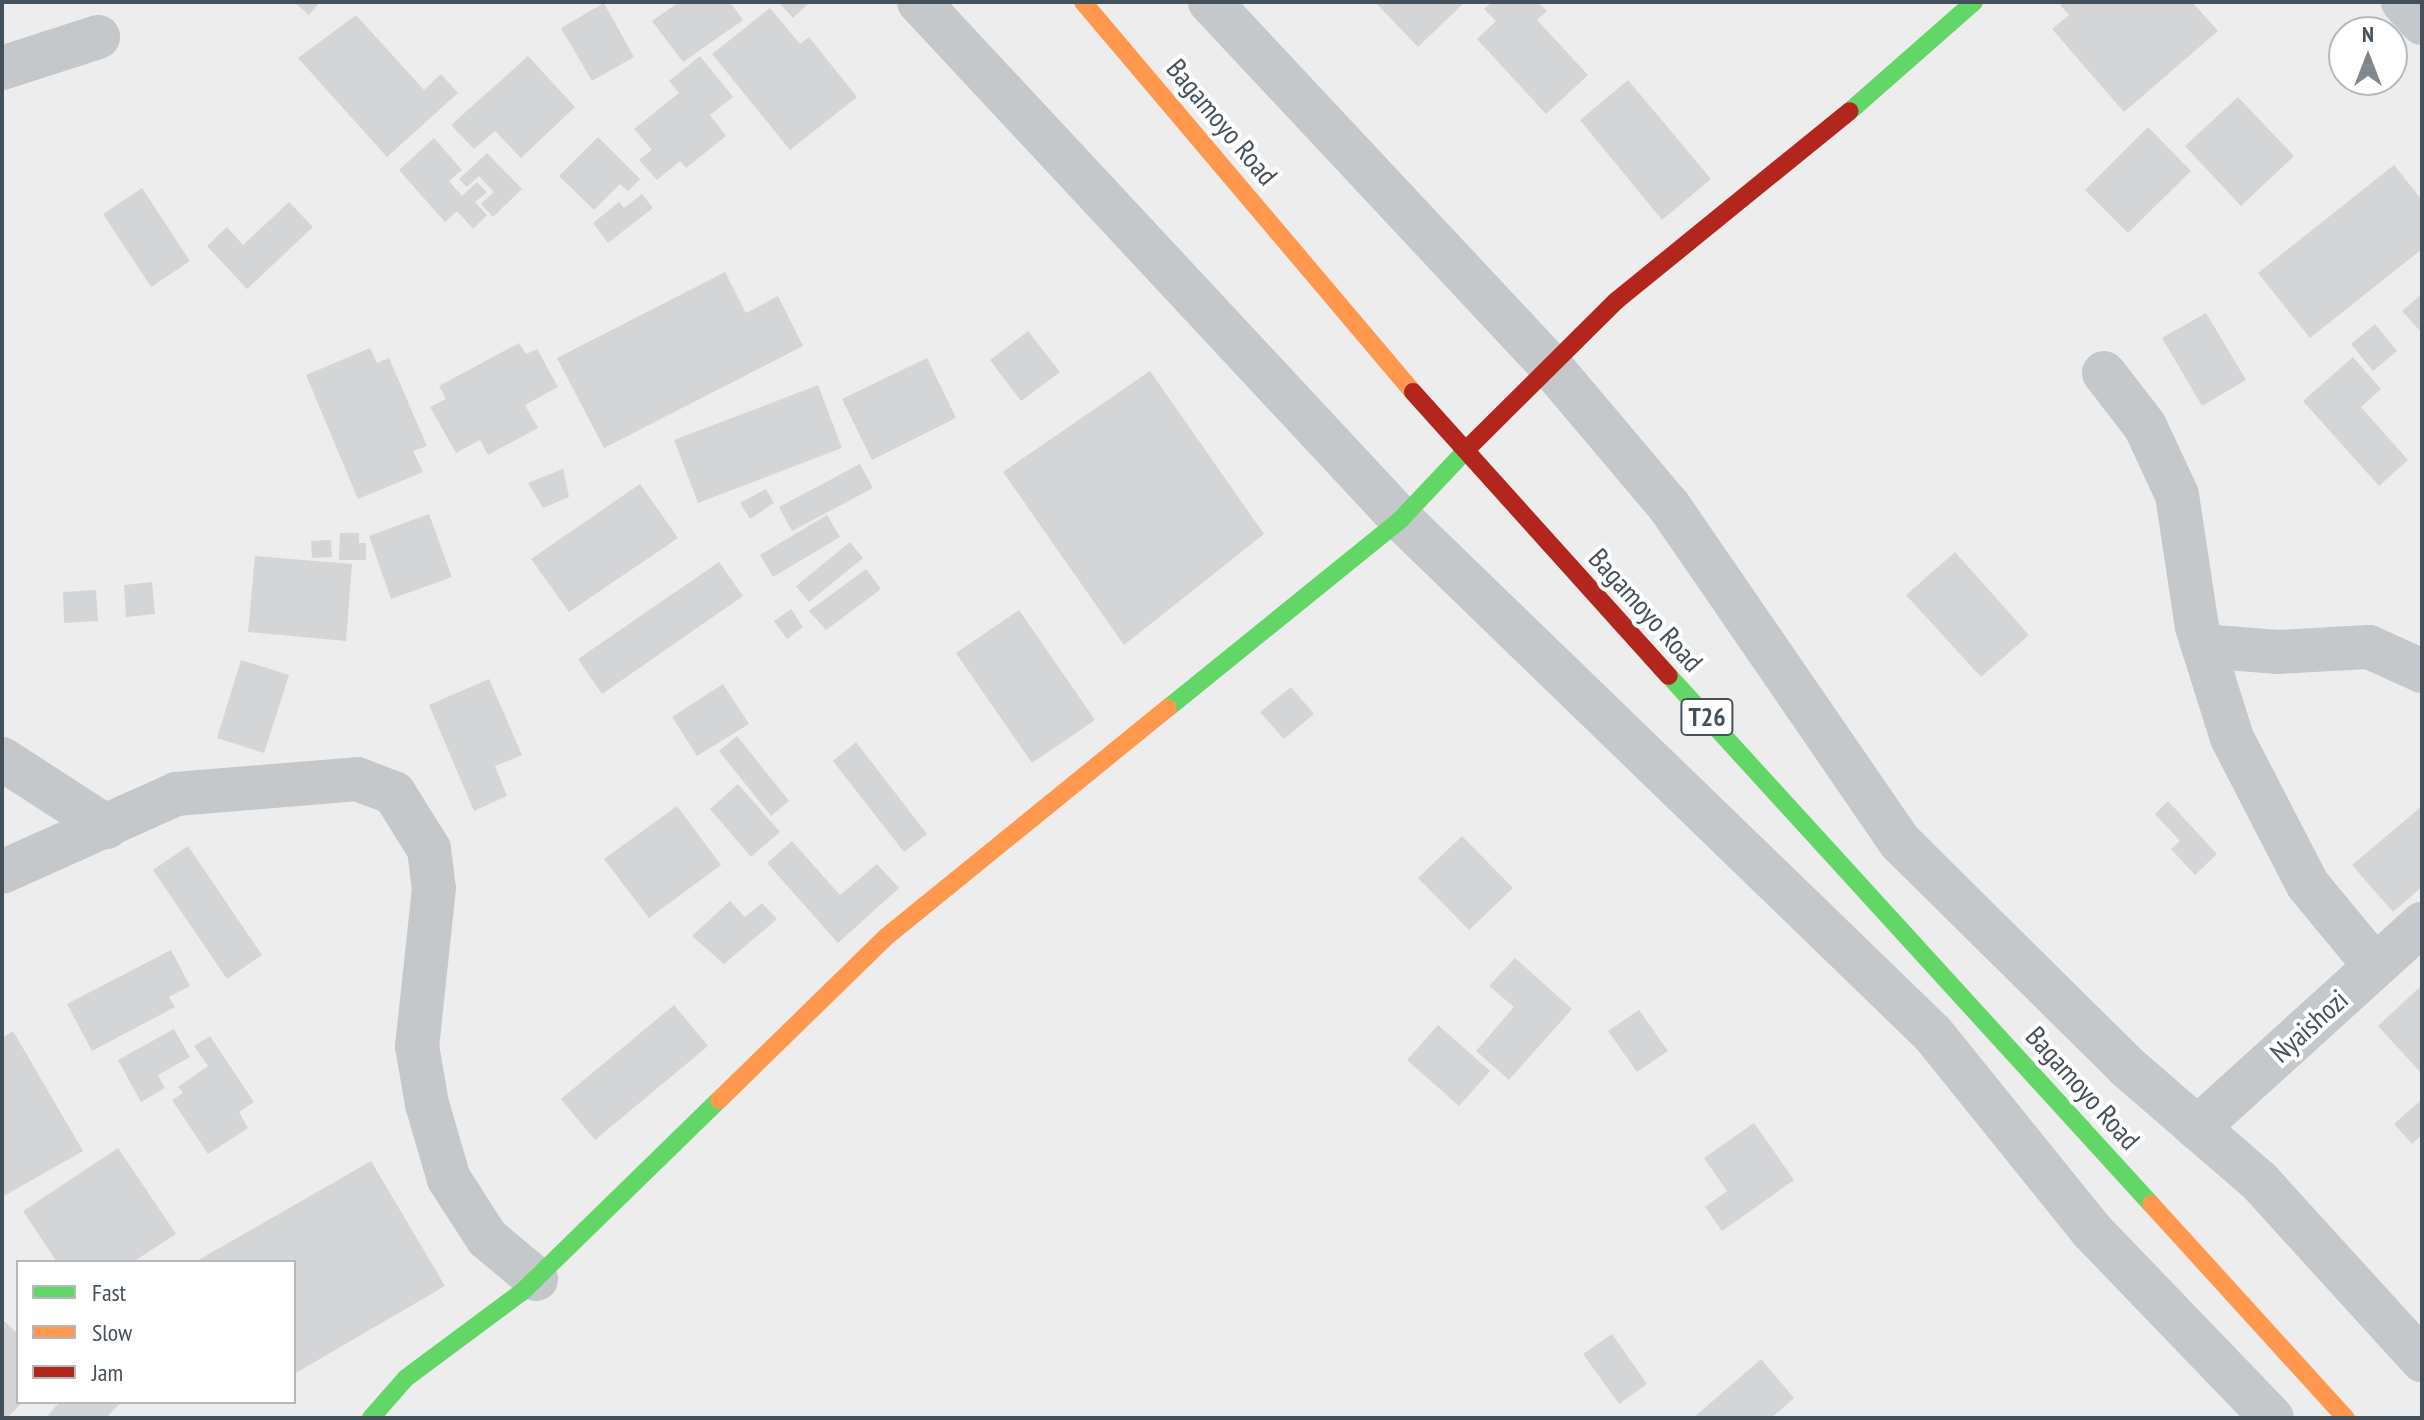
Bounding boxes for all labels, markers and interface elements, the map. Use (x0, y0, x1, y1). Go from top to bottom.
north arrow (2328, 16, 2408, 96)
text: N (2362, 20, 2374, 48)
street label: Bagamoyo Road (1160, 52, 1284, 192)
street label: Bagamoyo Road (1582, 542, 1710, 678)
road number: T26 (1679, 695, 1735, 739)
street label: Nyaishozi (2263, 983, 2355, 1069)
street label: Bagamoyo Road (2019, 1020, 2147, 1156)
legend (16, 1260, 296, 1404)
text: Fast (92, 1277, 126, 1308)
text: Slow (92, 1317, 132, 1348)
text: Jam (92, 1357, 123, 1388)

